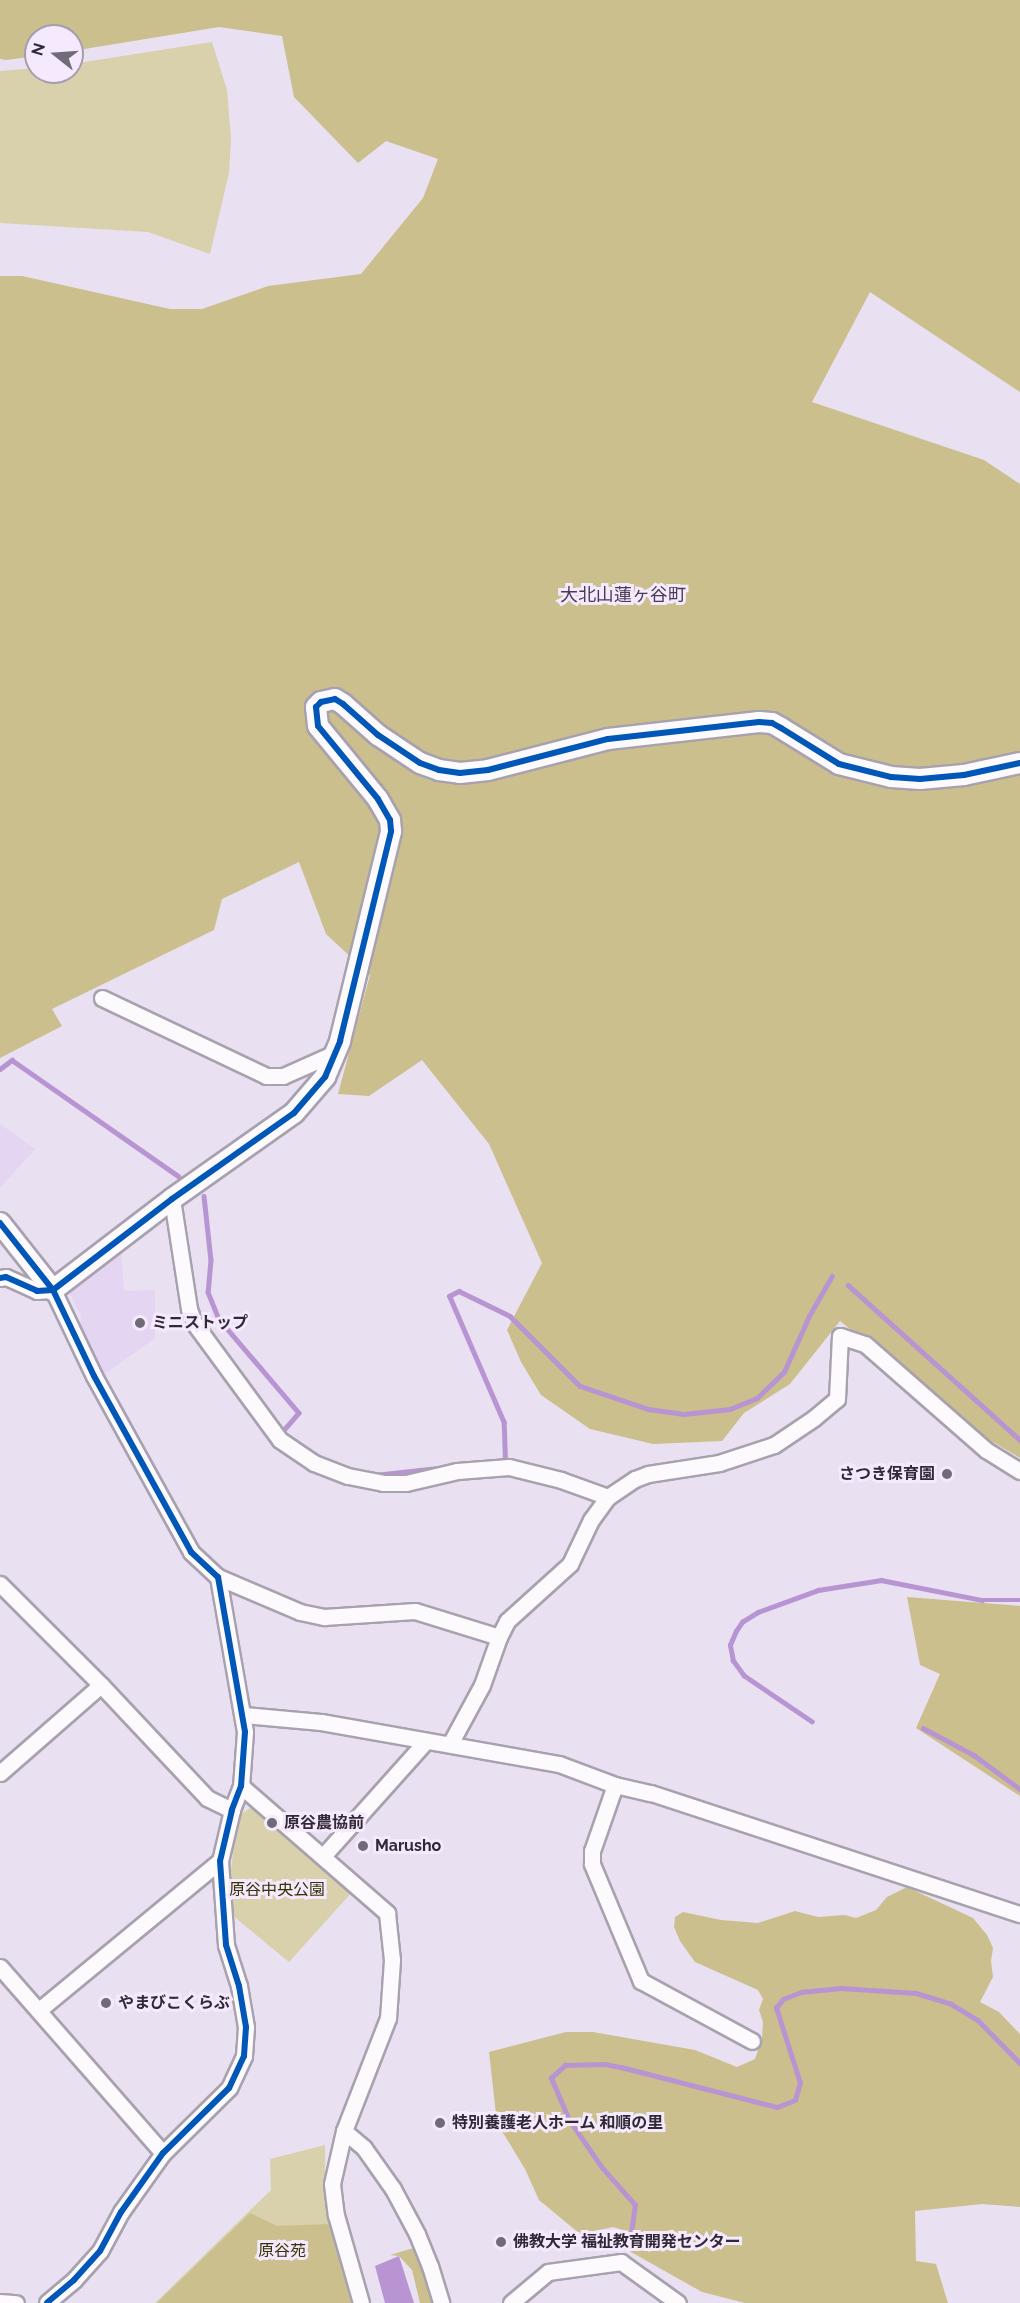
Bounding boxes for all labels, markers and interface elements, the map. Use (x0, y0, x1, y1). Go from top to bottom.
north arrow (24, 24, 84, 84)
text: N (27, 41, 49, 58)
district label: 大北山蓮ヶ谷町 (560, 584, 686, 606)
place label: ミニストップ (152, 1313, 248, 1333)
marker: ミニストップ (133, 1316, 147, 1330)
place label: さつき保育園 (839, 1464, 935, 1484)
marker: さつき保育園 (940, 1467, 954, 1481)
place label: 原谷農協前 (284, 1813, 364, 1833)
marker: 原谷農協前 (265, 1816, 279, 1830)
place label: Marusho (375, 1836, 441, 1856)
marker: Marusho (356, 1839, 370, 1853)
park label: 原谷中央公園 (229, 1880, 325, 1900)
place label: やまびこくらぶ (118, 1993, 230, 2013)
marker: やまびこくらぶ (99, 1996, 113, 2010)
place label: 特別養護老人ホーム 和順の里 (452, 2113, 664, 2133)
marker: 特別養護老人ホーム 和順の里 (433, 2116, 447, 2130)
place label: 佛教大学 福祉教育開発センター (513, 2232, 741, 2252)
marker: 佛教大学 福祉教育開発センター (494, 2235, 508, 2249)
park label: 原谷苑 (258, 2241, 306, 2261)

